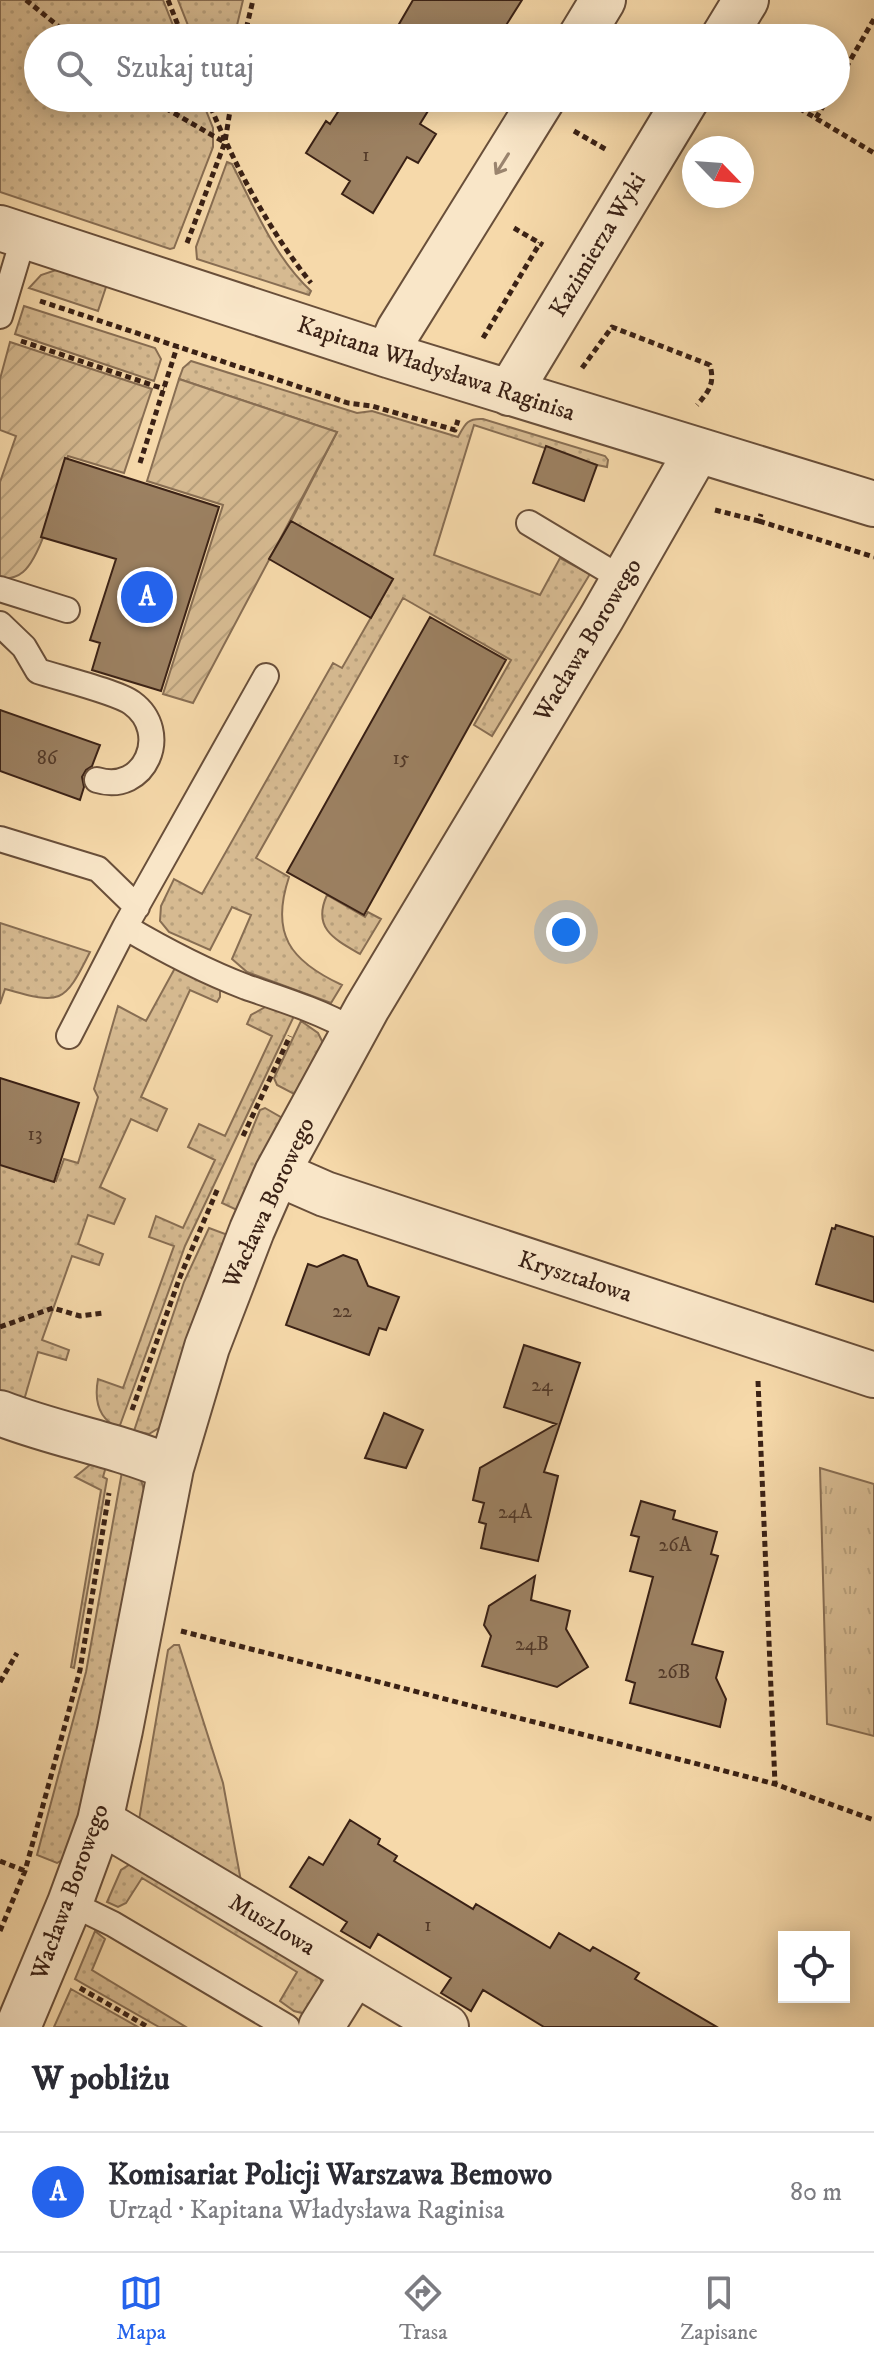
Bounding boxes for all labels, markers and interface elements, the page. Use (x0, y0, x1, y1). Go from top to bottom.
search box (24, 24, 850, 112)
icon: search (52, 46, 96, 90)
text: Szukaj tutaj (116, 50, 254, 87)
north arrow (682, 136, 754, 208)
house number: 1 (362, 143, 370, 168)
one-way arrow (494, 152, 510, 175)
street label: Kazimierza Wyki (543, 167, 653, 323)
street label: Kapitana Władysława Raginisa (293, 310, 580, 428)
street label: Wacława Borowego (527, 553, 649, 728)
pin: A (121, 567, 173, 627)
house number: 86 (37, 746, 58, 771)
house number: 15 (392, 746, 410, 771)
your location (546, 912, 586, 952)
street label: Wacława Borowego (216, 1113, 322, 1294)
house number: 13 (28, 1122, 42, 1147)
street label: Kryształowa (514, 1245, 636, 1310)
house number: 22 (332, 1299, 352, 1324)
house number: 24 (531, 1373, 553, 1398)
house number: 24A (498, 1500, 532, 1525)
house number: 26A (659, 1533, 692, 1558)
house number: 24B (515, 1632, 549, 1657)
house number: 26B (658, 1660, 690, 1685)
street label: Wacława Borowego (24, 1800, 116, 1985)
street label: Muszlowa (223, 1887, 322, 1963)
house number: 1 (424, 1913, 432, 1938)
map controls (778, 1931, 850, 2003)
button: locate (778, 1931, 850, 2003)
text: W pobliżu (32, 2058, 170, 2100)
text: Komisariat Policji Warszawa Bemowo (108, 2157, 552, 2194)
text: A (50, 2176, 66, 2209)
text: 80 m (790, 2176, 842, 2209)
text: Urząd · Kapitana Władysława Raginisa (108, 2194, 504, 2227)
tab: Mapa (116, 2271, 166, 2346)
tab: Trasa (399, 2271, 448, 2346)
tab: Zapisane (680, 2271, 758, 2346)

